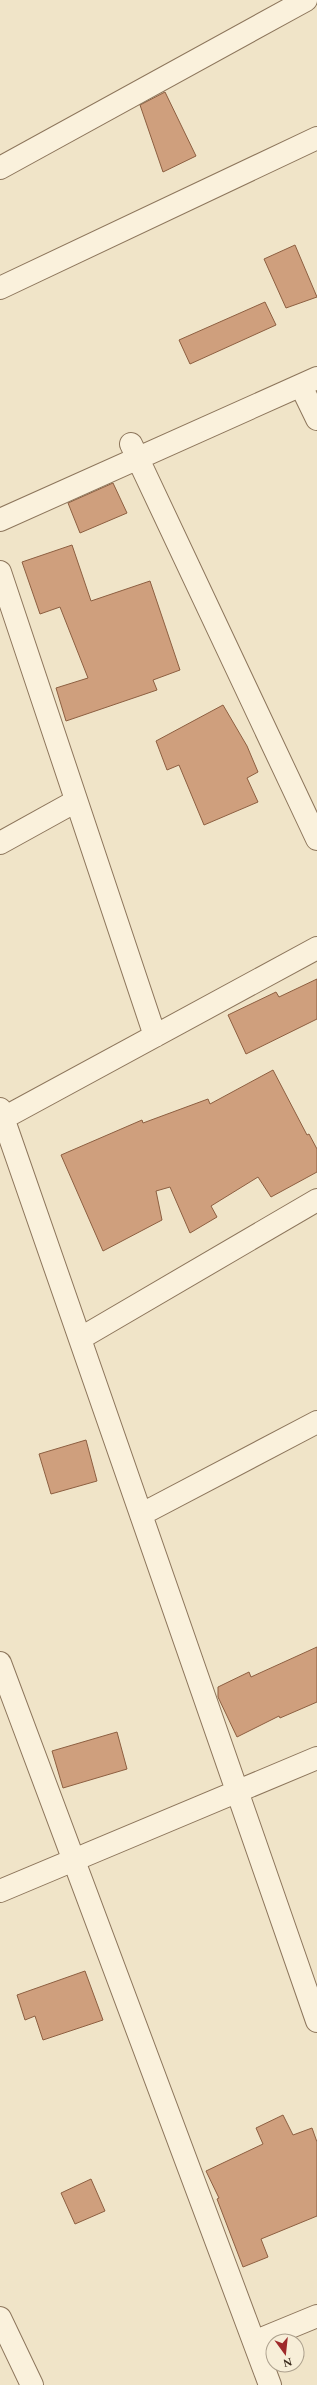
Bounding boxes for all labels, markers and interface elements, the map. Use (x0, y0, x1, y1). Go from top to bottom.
north arrow (265, 2333, 305, 2373)
text: N (281, 2353, 294, 2372)

